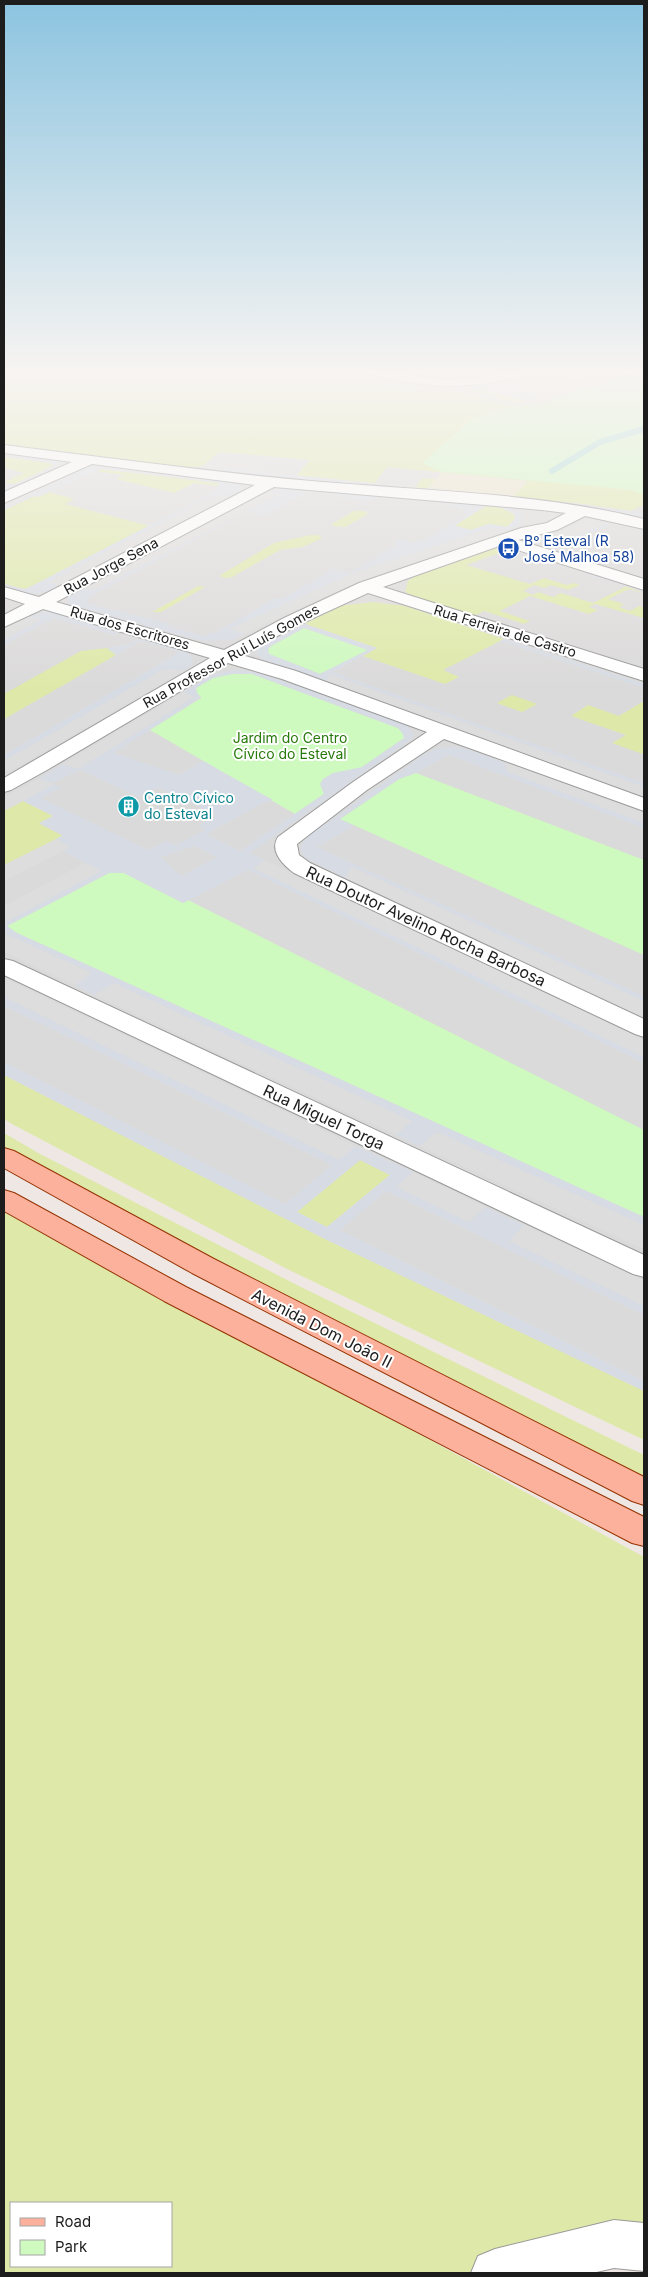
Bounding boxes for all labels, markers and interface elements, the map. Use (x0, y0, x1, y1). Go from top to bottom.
place label: Bº Esteval (R José Malhoa 58) (524, 532, 635, 565)
street label: Rua Jorge Sena (61, 534, 161, 598)
bus stop icon: Bº Esteval (R José Malhoa 58) (496, 537, 520, 561)
street label: Rua Professor Rui Luís Gomes (140, 600, 322, 711)
street label: Rua Ferreira de Castro (432, 601, 579, 660)
street label: Rua dos Escritores (68, 602, 192, 653)
park label: Jardim do Centro Cívico do Esteval (233, 729, 347, 762)
place label: Centro Cívico do Esteval (144, 789, 234, 822)
building icon: Centro Cívico do Esteval (116, 794, 140, 818)
street label: Rua Doutor Avelino Rocha Barbosa (303, 861, 549, 991)
street label: Rua Miguel Torga (260, 1080, 388, 1154)
street label: Avenida Dom João II (249, 1284, 395, 1372)
legend (10, 2202, 172, 2267)
text: Road (55, 2212, 91, 2231)
text: Park (55, 2237, 88, 2256)

